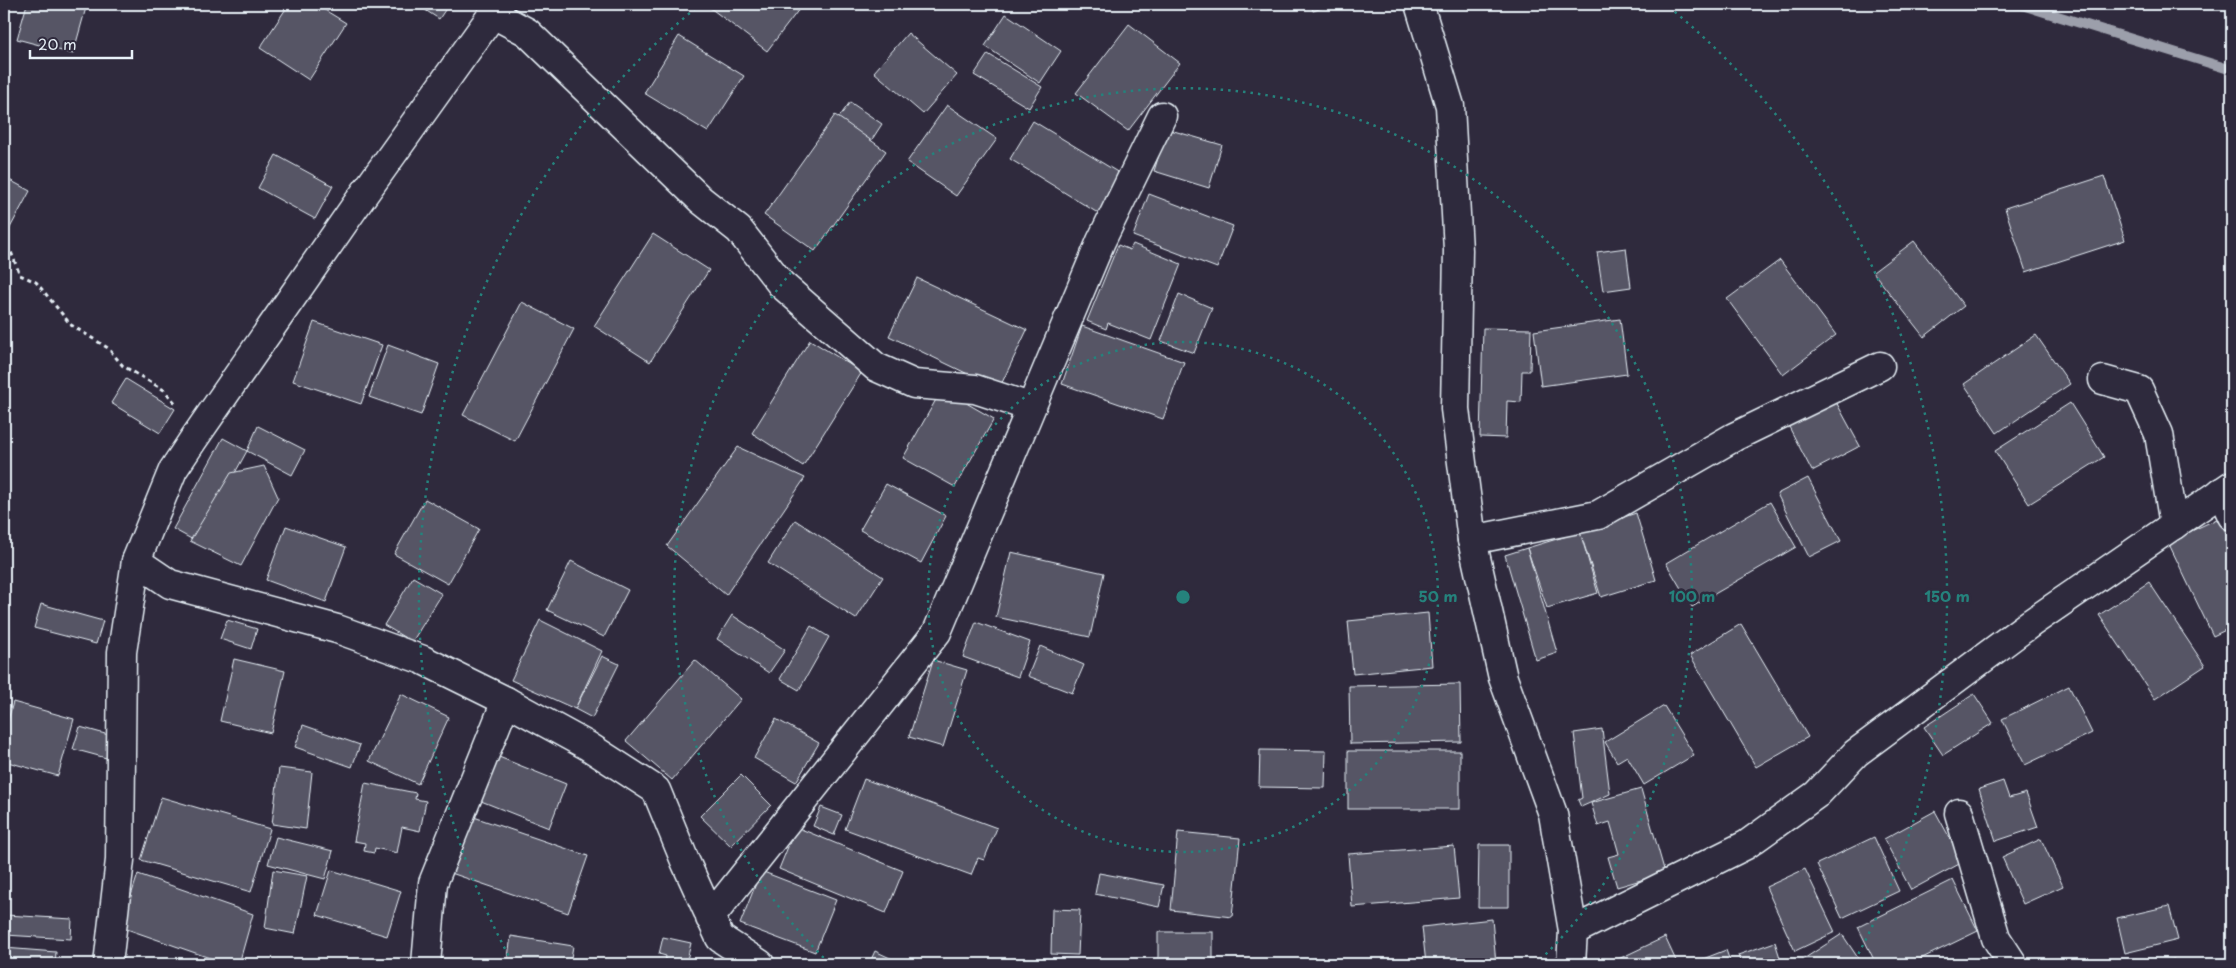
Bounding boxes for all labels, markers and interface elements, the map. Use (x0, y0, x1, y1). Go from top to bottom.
scale bar (30, 28, 132, 60)
text: 20 m (38, 32, 77, 55)
text: 50 m (1419, 584, 1457, 607)
text: 100 m (1669, 584, 1715, 607)
text: 150 m (1924, 584, 1970, 607)
centre of rings (1174, 588, 1192, 606)

